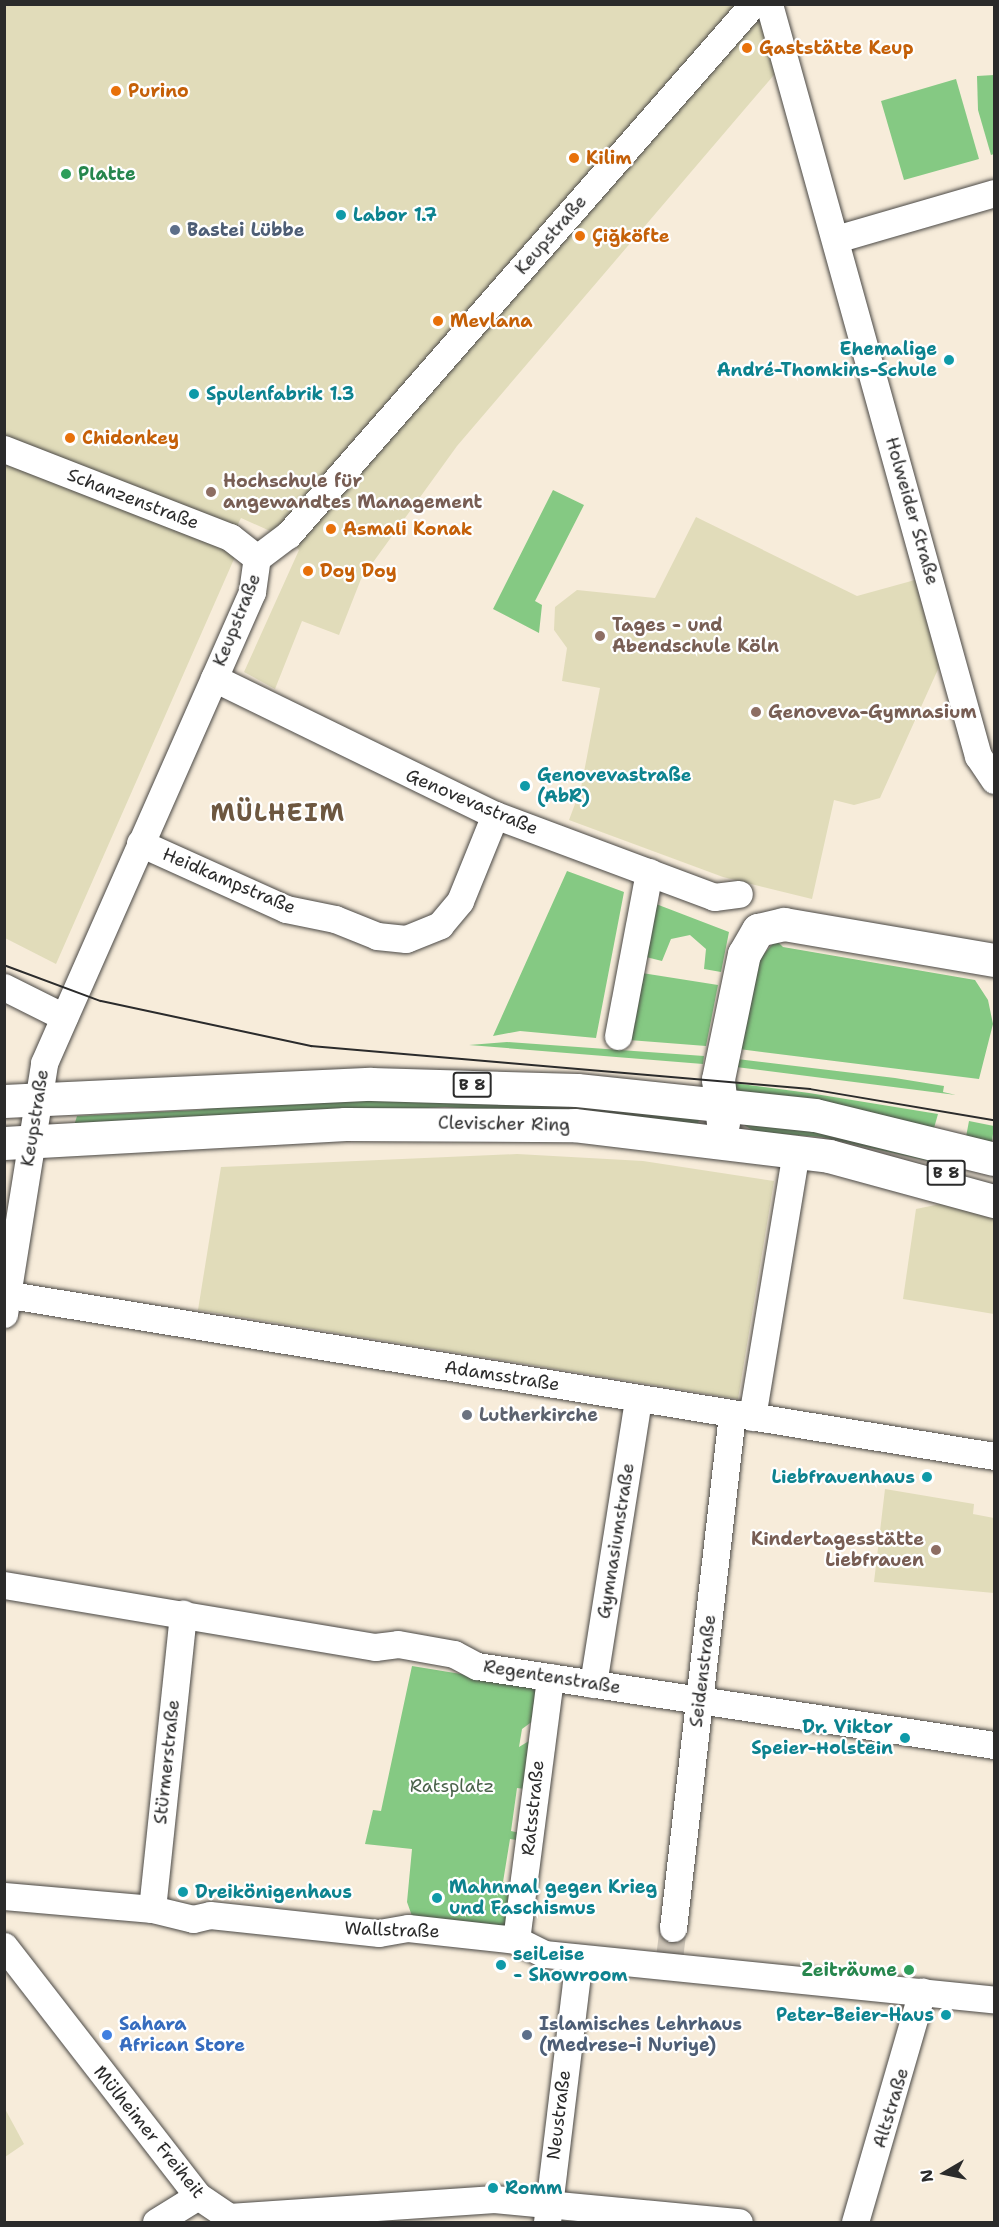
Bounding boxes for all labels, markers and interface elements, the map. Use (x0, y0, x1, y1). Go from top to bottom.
place label: Gaststätte Keup (759, 37, 913, 59)
marker: Gaststätte Keup (740, 41, 754, 55)
place label: Purino (128, 80, 189, 102)
marker: Purino (109, 84, 123, 98)
place label: Kilim (586, 147, 632, 169)
marker: Kilim (567, 151, 581, 165)
place label: Platte (78, 163, 136, 185)
marker: Platte (59, 167, 73, 181)
street label: Keupstraße (511, 191, 591, 279)
place label: Labor 1.7 (353, 204, 437, 226)
marker: Labor 1.7 (334, 208, 348, 222)
place label: Bastei Lübbe (187, 219, 305, 241)
marker: Bastei Lübbe (168, 223, 182, 237)
place label: Çiğköfte (592, 225, 670, 247)
marker: Çiğköfte (573, 229, 587, 243)
place label: Mevlana (450, 310, 533, 332)
marker: Mevlana (431, 314, 445, 328)
place label: Ehemalige André-Thomkins-Schule (717, 339, 937, 382)
marker: Ehemalige André-Thomkins-Schule (942, 353, 956, 367)
place label: Spulenfabrik 1.3 (206, 383, 354, 405)
marker: Spulenfabrik 1.3 (187, 387, 201, 401)
place label: Chidonkey (82, 427, 179, 449)
marker: Chidonkey (63, 431, 77, 445)
street label: Holweider Straße (881, 435, 943, 587)
street label: Schanzenstraße (64, 464, 202, 534)
place label: Hochschule für angewandtes Management (223, 471, 482, 514)
marker: Hochschule für angewandtes Management (204, 485, 218, 499)
place label: Asmali Konak (343, 518, 472, 540)
marker: Asmali Konak (324, 522, 338, 536)
place label: Doy Doy (320, 560, 397, 582)
marker: Doy Doy (301, 564, 315, 578)
street label: Keupstraße (209, 571, 265, 669)
place label: Tages - und Abendschule Köln (612, 615, 779, 658)
marker: Tages - und Abendschule Köln (593, 629, 607, 643)
place label: Genoveva-Gymnasium (768, 701, 977, 723)
marker: Genoveva-Gymnasium (749, 705, 763, 719)
street label: Genovevastraße (403, 764, 541, 840)
place label: Genovevastraße (AbR) (537, 765, 692, 808)
marker: Genovevastraße (AbR) (518, 779, 532, 793)
district label: MÜLHEIM (210, 800, 346, 828)
street label: Heidkampstraße (159, 843, 299, 919)
street label: Keupstraße (17, 1068, 53, 1168)
road number: B 8 (452, 1072, 492, 1098)
street label: Clevischer Ring (438, 1112, 570, 1136)
road number: B 8 (926, 1160, 966, 1186)
street label: Adamsstraße (443, 1356, 561, 1396)
place label: Lutherkirche (479, 1404, 598, 1426)
marker: Lutherkirche (460, 1408, 474, 1422)
street label: Gymnasiumstraße (593, 1462, 639, 1620)
place label: Liebfrauenhaus (771, 1466, 915, 1488)
marker: Liebfrauenhaus (920, 1470, 934, 1484)
place label: Kindertagesstätte Liebfrauen (751, 1529, 924, 1572)
marker: Kindertagesstätte Liebfrauen (929, 1543, 943, 1557)
street label: Seidenstraße (685, 1613, 721, 1729)
street label: Regentenstraße (482, 1655, 622, 1699)
street label: Stürmerstraße (150, 1699, 184, 1825)
place label: Dr. Viktor Speier-Holstein (751, 1717, 893, 1760)
marker: Dr. Viktor Speier-Holstein (898, 1731, 912, 1745)
street label: Ratsstraße (517, 1759, 549, 1857)
park label: Ratsplatz (410, 1775, 494, 1797)
place label: Mahnmal gegen Krieg und Faschismus (449, 1877, 657, 1920)
place label: Dreikönigenhaus (195, 1881, 352, 1903)
marker: Dreikönigenhaus (176, 1885, 190, 1899)
marker: Mahnmal gegen Krieg und Faschismus (430, 1891, 444, 1905)
street label: Wallstraße (344, 1918, 440, 1942)
place label: seiLeise - Showroom (513, 1944, 628, 1986)
marker: seiLeise - Showroom (494, 1958, 508, 1972)
place label: Zeiträume (802, 1959, 897, 1981)
marker: Zeiträume (902, 1963, 916, 1977)
place label: Peter-Beier-Haus (776, 2004, 934, 2026)
marker: Peter-Beier-Haus (939, 2008, 953, 2022)
place label: Sahara African Store (119, 2014, 245, 2056)
place label: Islamisches Lehrhaus (Medrese-i Nuriye) (539, 2014, 742, 2056)
marker: Sahara African Store (100, 2028, 114, 2042)
marker: Islamisches Lehrhaus (Medrese-i Nuriye) (520, 2028, 534, 2042)
street label: Mülheimer Freiheit (89, 2061, 209, 2203)
street label: Altstraße (869, 2065, 913, 2151)
street label: Neustraße (543, 2069, 575, 2161)
north arrow (915, 2143, 975, 2203)
text: N (915, 2168, 938, 2184)
place label: Romm (505, 2177, 562, 2199)
marker: Romm (486, 2181, 500, 2195)

